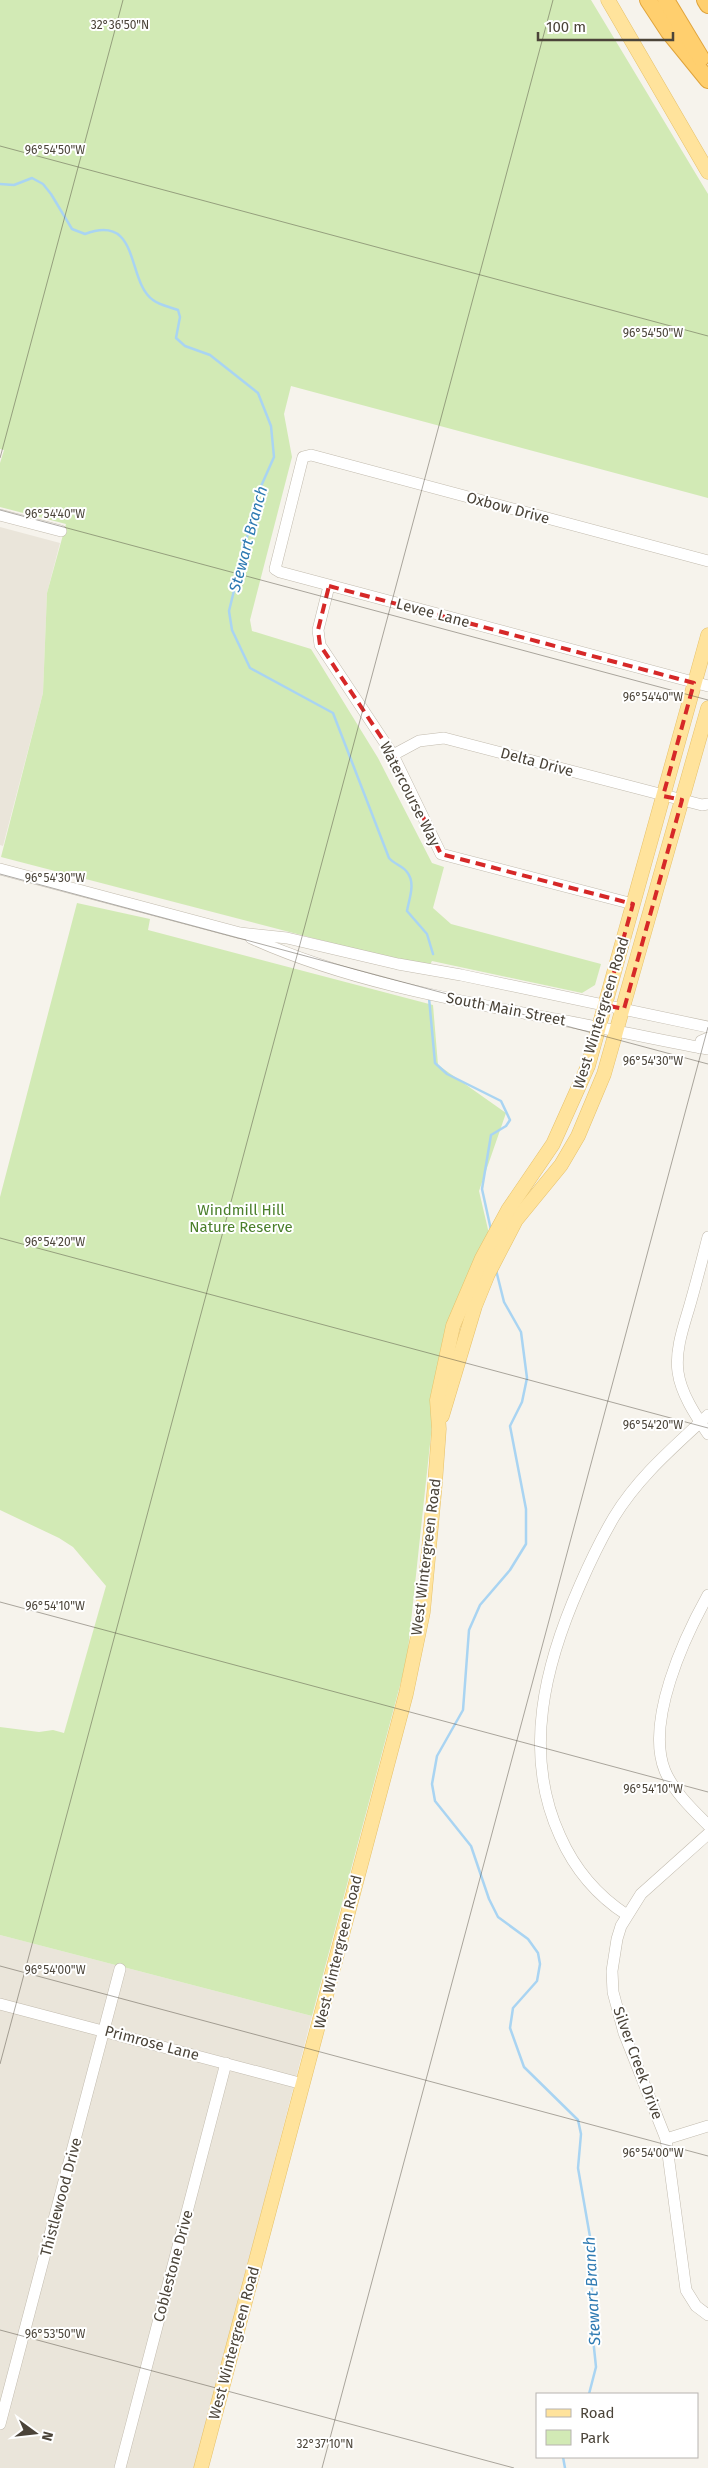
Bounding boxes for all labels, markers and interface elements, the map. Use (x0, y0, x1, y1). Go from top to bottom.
scale bar (538, 10, 673, 42)
text: 32°36'50"N (91, 18, 149, 32)
text: 100 m (546, 18, 586, 36)
text: 96°54'50"W (25, 143, 85, 157)
text: 96°54'50"W (623, 326, 683, 340)
water label: Stewart Branch (224, 484, 271, 595)
street label: Oxbow Drive (465, 488, 551, 528)
text: 96°54'40"W (25, 507, 85, 521)
street label: Levee Lane (394, 595, 472, 631)
text: 96°54'40"W (623, 690, 683, 704)
street label: Watercourse Way (376, 739, 444, 850)
street label: Delta Drive (499, 744, 575, 780)
text: 96°54'30"W (25, 871, 85, 885)
street label: West Wintergreen Road (569, 935, 633, 1091)
street label: South Main Street (445, 989, 568, 1030)
text: 96°54'30"W (623, 1054, 683, 1068)
park label: Windmill Hill Nature Reserve (189, 1201, 293, 1236)
text: 96°54'20"W (25, 1235, 85, 1249)
text: 96°54'20"W (623, 1418, 683, 1432)
street label: West Wintergreen Road (407, 1477, 445, 1637)
text: 96°54'10"W (25, 1599, 85, 1613)
text: 96°54'10"W (623, 1782, 683, 1796)
street label: West Wintergreen Road (310, 1873, 366, 2031)
text: 96°54'00"W (24, 1963, 86, 1977)
street label: Silver Creek Drive (609, 2004, 667, 2122)
street label: Primrose Lane (103, 2022, 201, 2064)
street label: Thistlewood Drive (37, 2136, 85, 2258)
text: 96°54'00"W (622, 2146, 684, 2160)
street label: Coblestone Drive (149, 2208, 197, 2324)
water label: Stewart Branch (580, 2236, 604, 2347)
street label: West Wintergreen Road (205, 2264, 263, 2422)
text: 96°53'50"W (25, 2327, 85, 2341)
legend (536, 2393, 698, 2458)
text: Road (580, 2404, 615, 2422)
north arrow (10, 2408, 60, 2458)
text: Park (580, 2429, 610, 2447)
text: N (38, 2430, 56, 2443)
text: 32°37'10"N (297, 2437, 353, 2451)

